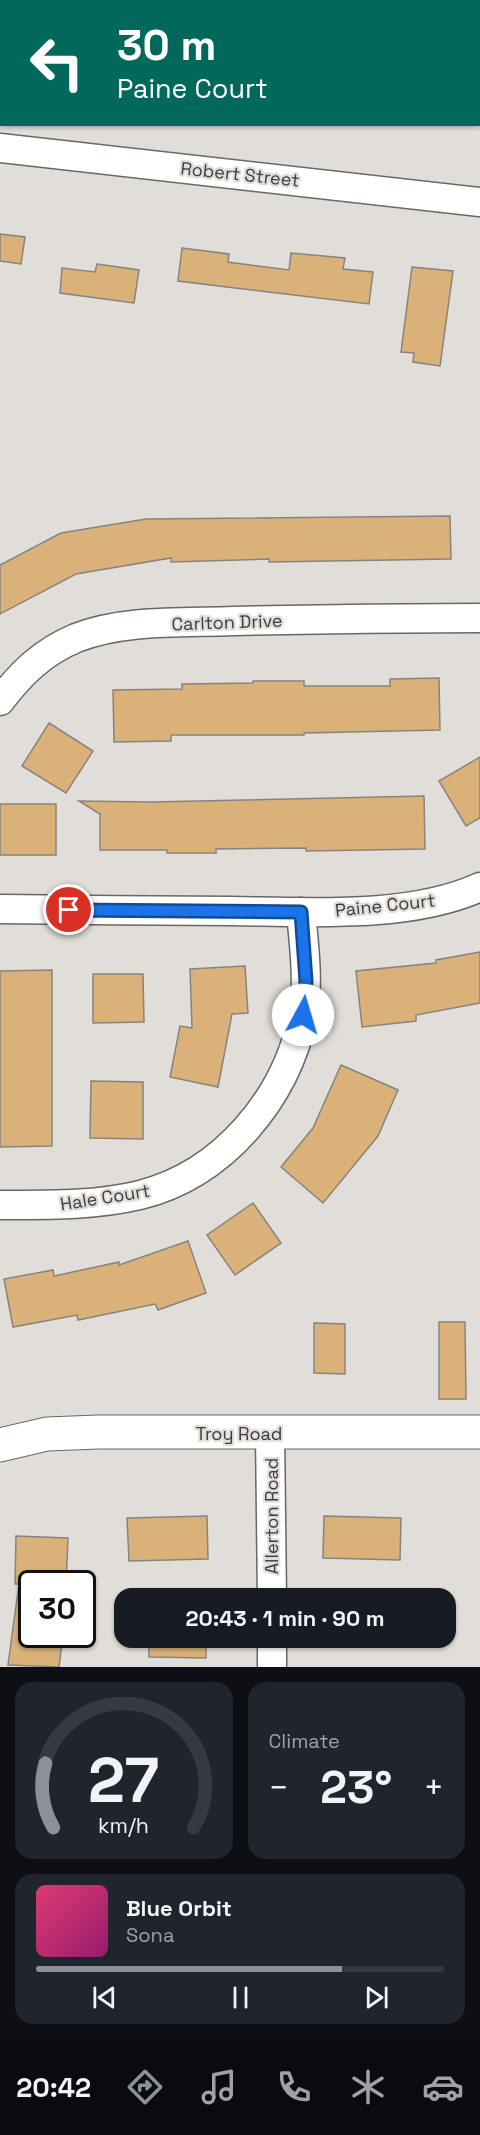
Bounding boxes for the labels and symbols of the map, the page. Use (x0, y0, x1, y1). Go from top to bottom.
street label: Robert Street (179, 156, 301, 192)
street label: Carlton Drive (171, 609, 283, 635)
pin (43, 884, 94, 935)
street label: Paine Court (334, 888, 436, 922)
position arrow (271, 983, 335, 1047)
street label: Hale Court (58, 1179, 152, 1215)
street label: Troy Road (196, 1422, 282, 1445)
street label: Allerton Road (260, 1458, 283, 1574)
speed limit sign: 30 (18, 1570, 96, 1648)

